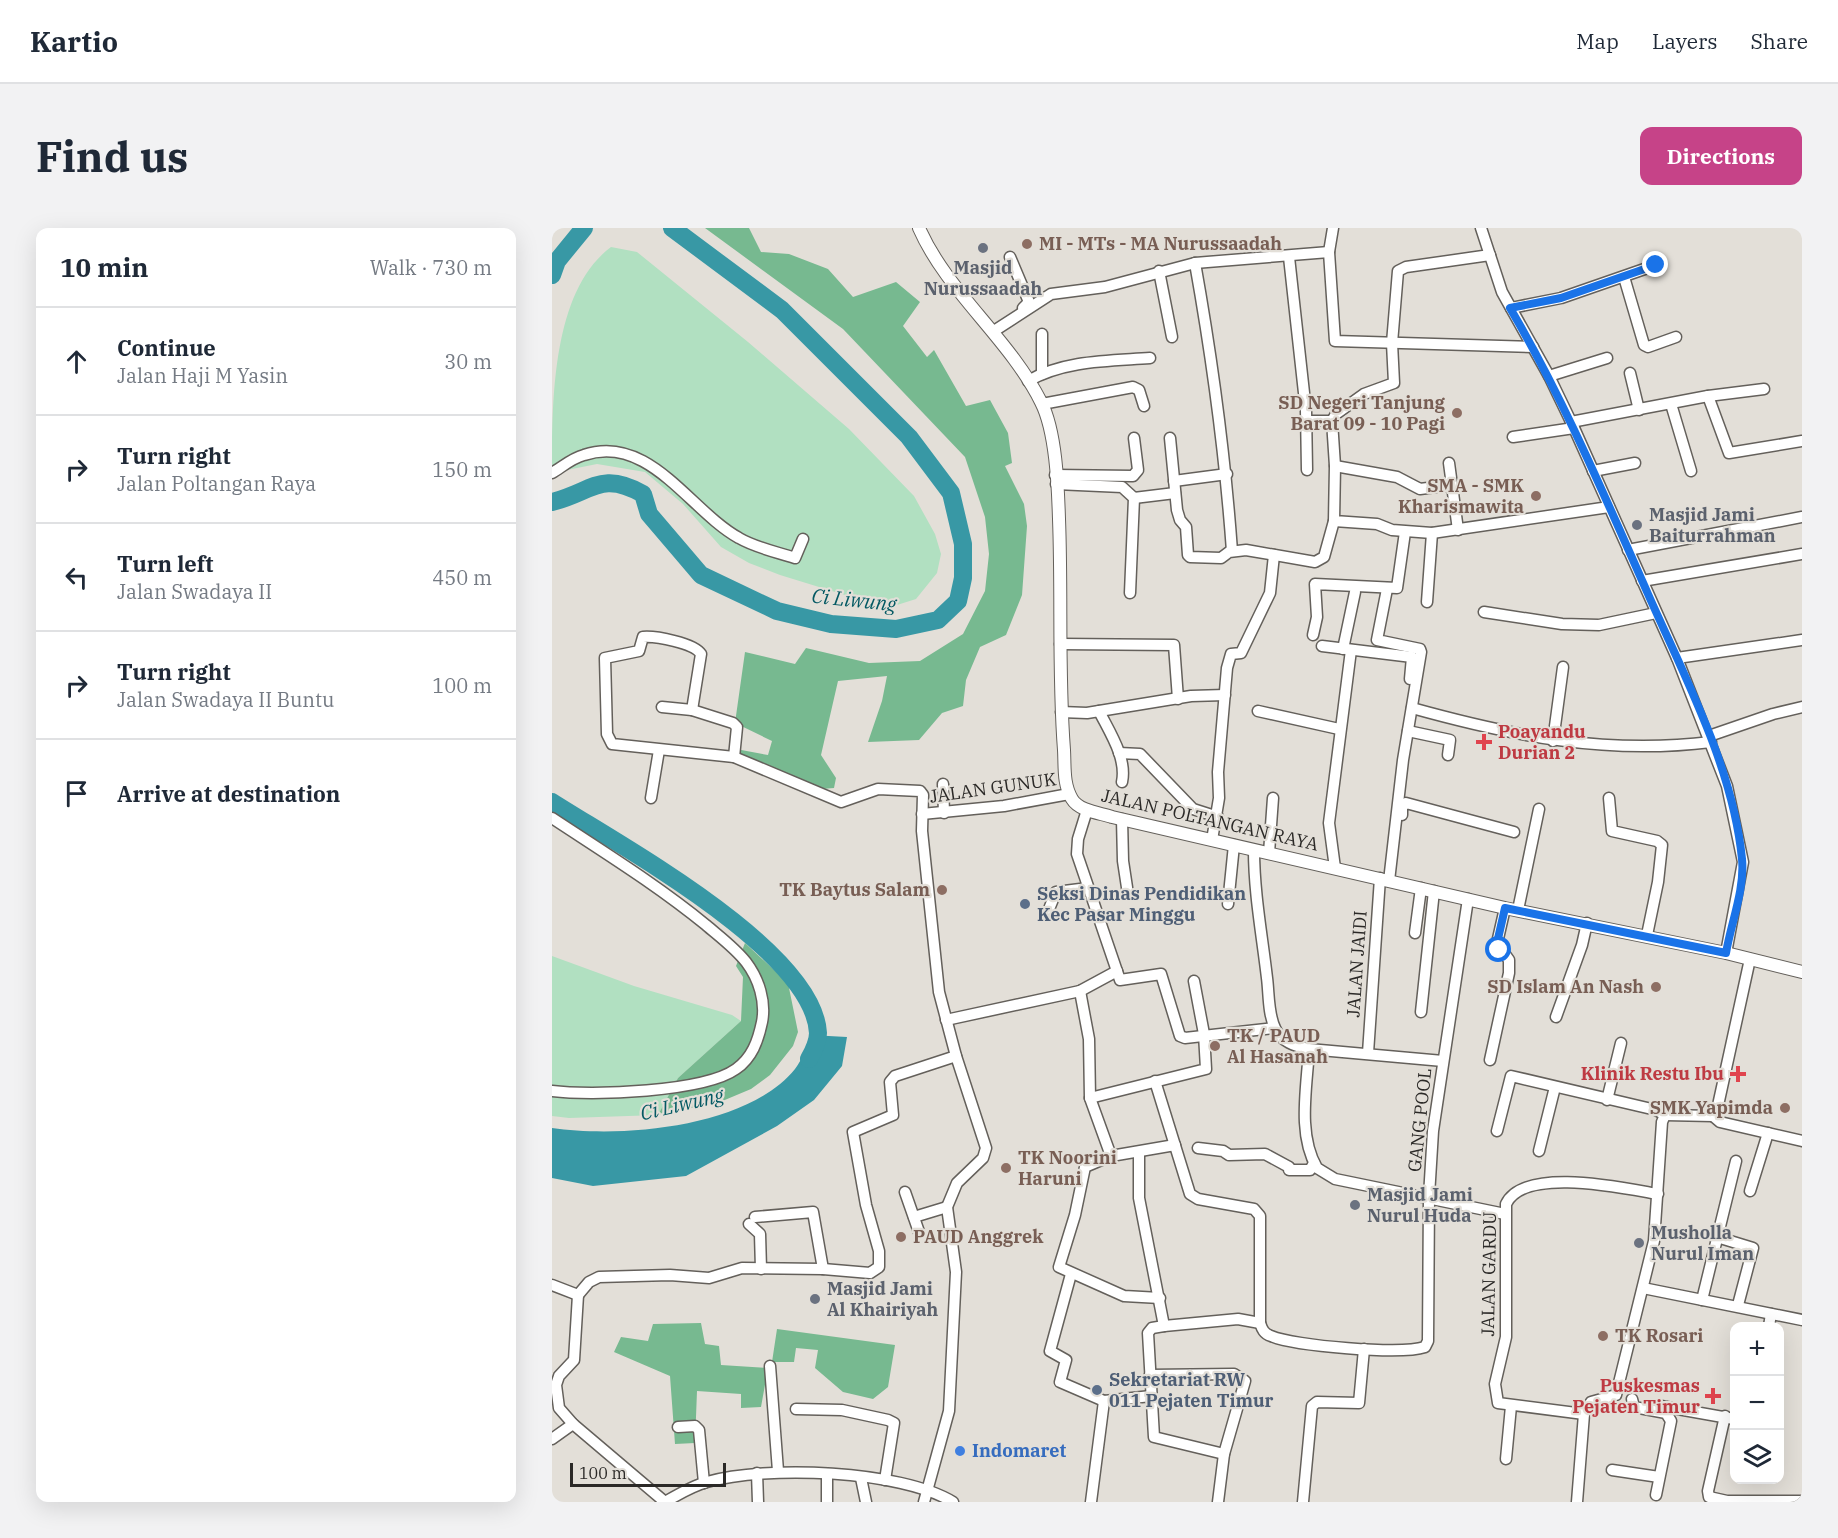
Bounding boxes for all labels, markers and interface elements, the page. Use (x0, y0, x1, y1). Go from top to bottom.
text: Kartio (30, 23, 118, 60)
text: Map (1576, 27, 1619, 55)
text: Layers (1652, 27, 1718, 55)
text: Share (1751, 27, 1808, 55)
button: Directions (1640, 127, 1802, 185)
text: Find us (36, 129, 188, 184)
place label: MI - MTs - MA Nurussaadah (1039, 232, 1282, 255)
marker: MI - MTs - MA Nurussaadah (1020, 237, 1034, 251)
marker: Masjid Nurussaadah (976, 241, 990, 255)
text: 10 min (60, 250, 148, 284)
route end (1642, 251, 1668, 277)
text: Walk · 730 m (370, 254, 492, 281)
place label: Masjid Nurussaadah (924, 256, 1043, 300)
text: Continue (117, 333, 216, 362)
icon: ahead (60, 345, 93, 378)
text: 30 m (444, 348, 492, 375)
text: Jalan Haji M Yasin (117, 362, 288, 389)
place label: SD Negeri Tanjung Barat 09 - 10 Pagi (1278, 391, 1446, 435)
marker: SD Negeri Tanjung Barat 09 - 10 Pagi (1450, 406, 1464, 420)
text: Turn right (117, 441, 231, 470)
icon: right (60, 453, 93, 486)
text: 150 m (432, 456, 492, 483)
text: Jalan Poltangan Raya (117, 470, 316, 497)
place label: SMA - SMK Kharismawita (1398, 474, 1524, 518)
marker: SMA - SMK Kharismawita (1529, 489, 1543, 503)
place label: Masjid Jami Baiturrahman (1649, 503, 1776, 547)
marker: Masjid Jami Baiturrahman (1630, 518, 1644, 532)
text: Turn left (117, 549, 213, 578)
icon: left (60, 561, 93, 594)
text: 450 m (432, 564, 492, 591)
text: Jalan Swadaya II (117, 578, 272, 605)
water label: Ci Liwung (810, 582, 898, 617)
text: Turn right (117, 657, 231, 686)
icon: right (60, 669, 93, 702)
text: 100 m (432, 672, 492, 699)
text: Jalan Swadaya II Buntu (117, 686, 335, 713)
place label: Poayandu Durian 2 (1498, 720, 1586, 764)
marker: Poayandu Durian 2 (1475, 733, 1493, 751)
street label: JALAN GUNUK (928, 767, 1058, 808)
icon: arrive (60, 777, 93, 810)
text: Arrive at destination (117, 779, 340, 808)
street label: JALAN POLTANGAN RAYA (1099, 783, 1321, 856)
place label: TK Baytus Salam (779, 878, 931, 901)
place label: Seksi Dinas Pendidikan Kec Pasar Minggu (1037, 882, 1246, 926)
marker: TK Baytus Salam (935, 883, 949, 897)
marker: Seksi Dinas Pendidikan Kec Pasar Minggu (1018, 897, 1032, 911)
street label: JALAN JAIDI (1341, 910, 1372, 1018)
route start (1485, 936, 1511, 962)
place label: SD Islam An Nash (1487, 975, 1644, 998)
marker: SD Islam An Nash (1649, 980, 1663, 994)
place label: TK / PAUD Al Hasanah (1227, 1024, 1328, 1068)
marker: TK / PAUD Al Hasanah (1208, 1039, 1222, 1053)
place label: Klinik Restu Ibu (1581, 1062, 1724, 1085)
marker: Klinik Restu Ibu (1729, 1065, 1747, 1083)
street label: GANG POOL (1403, 1067, 1436, 1173)
water label: Ci Liwung (637, 1081, 727, 1126)
place label: SMK Yapimda (1650, 1096, 1773, 1119)
marker: SMK Yapimda (1778, 1101, 1792, 1115)
place label: TK Noorini Haruni (1018, 1146, 1117, 1190)
marker: TK Noorini Haruni (999, 1161, 1013, 1175)
place label: Masjid Jami Nurul Huda (1367, 1183, 1473, 1227)
marker: Masjid Jami Nurul Huda (1348, 1198, 1362, 1212)
street label: JALAN GARDU (1476, 1211, 1501, 1337)
place label: Musholla Nurul Iman (1651, 1221, 1754, 1265)
place label: PAUD Anggrek (913, 1225, 1044, 1248)
marker: PAUD Anggrek (894, 1230, 908, 1244)
marker: Musholla Nurul Iman (1632, 1236, 1646, 1250)
place label: Masjid Jami Al Khairiyah (827, 1277, 939, 1321)
marker: Masjid Jami Al Khairiyah (808, 1292, 822, 1306)
map controls (1730, 1322, 1784, 1484)
button: + (1730, 1322, 1784, 1376)
place label: TK Rosari (1615, 1324, 1703, 1347)
marker: TK Rosari (1596, 1329, 1610, 1343)
place label: Sekretariat RW 011 Pejaten Timur (1109, 1368, 1274, 1412)
place label: Puskesmas Pejaten Timur (1572, 1374, 1700, 1418)
button: − (1730, 1376, 1784, 1430)
marker: Sekretariat RW 011 Pejaten Timur (1090, 1383, 1104, 1397)
marker: Puskesmas Pejaten Timur (1704, 1387, 1722, 1405)
button: layers (1730, 1430, 1784, 1484)
place label: Indomaret (972, 1439, 1066, 1462)
marker: Indomaret (953, 1444, 967, 1458)
scale bar (570, 1460, 726, 1488)
text: 100 m (579, 1463, 627, 1483)

